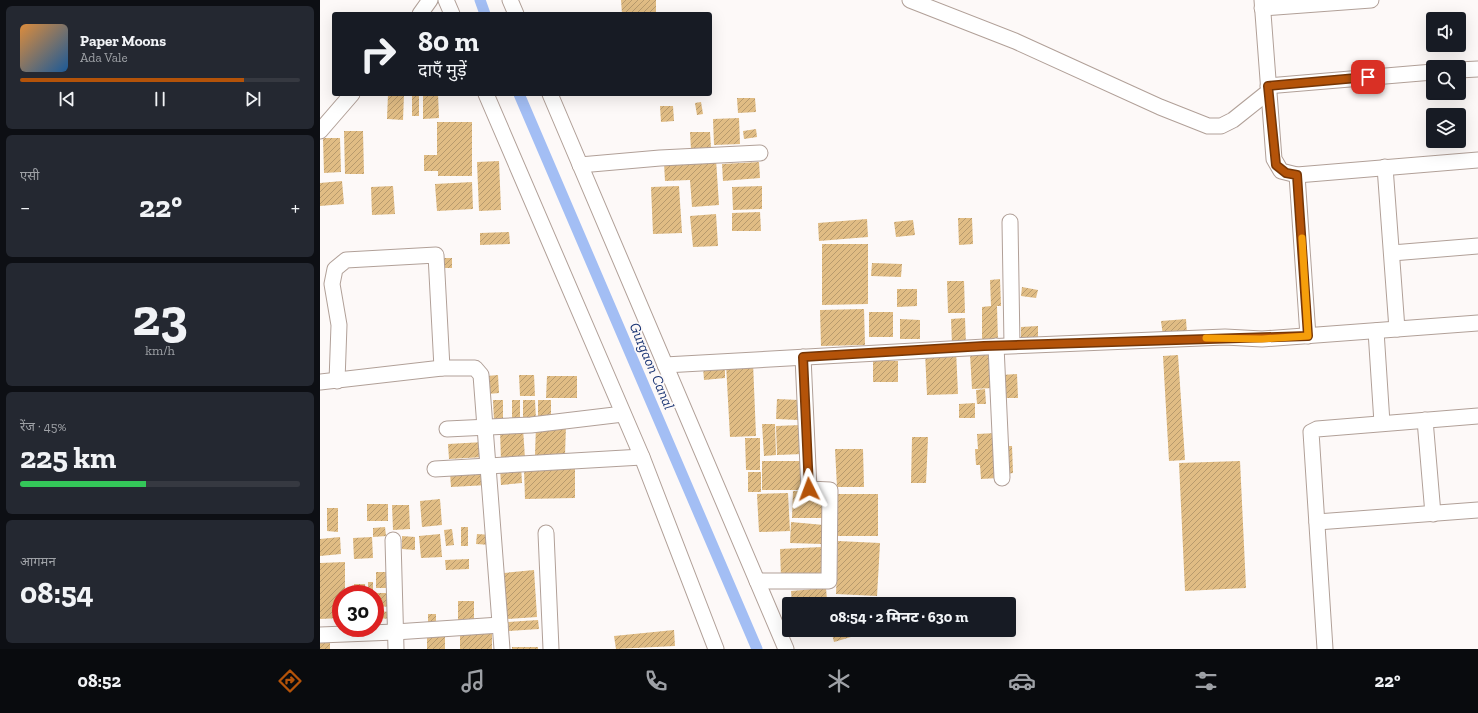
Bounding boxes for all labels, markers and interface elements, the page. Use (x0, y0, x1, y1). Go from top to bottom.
map controls (1426, 12, 1466, 148)
button: sound (1426, 12, 1466, 52)
text: 80 m (418, 25, 479, 58)
icon: right (352, 28, 404, 80)
text: Paper Moons (80, 32, 166, 50)
text: Ada Vale (80, 50, 128, 65)
text: दाएँ मुड़ें (418, 59, 467, 81)
pin (1351, 60, 1385, 94)
button: search (1426, 60, 1466, 100)
icon: arrive (1357, 66, 1379, 88)
icon: previous (56, 88, 78, 110)
icon: pause (149, 88, 171, 110)
icon: next (242, 88, 264, 110)
button: layers (1426, 108, 1466, 148)
text: एसी (20, 168, 39, 183)
text: 22° (139, 189, 182, 225)
text: − (20, 194, 30, 221)
text: + (291, 194, 300, 221)
text: 23 (132, 286, 188, 348)
water label: Gurgaon Canal (626, 320, 678, 412)
text: km/h (145, 343, 175, 358)
text: रेंज · 45% (20, 419, 66, 434)
text: 225 km (20, 440, 116, 476)
position arrow (788, 468, 830, 510)
text: आगमन (20, 554, 56, 569)
text: 08:54 (20, 575, 94, 611)
speed limit sign: 30 (332, 585, 384, 637)
text: 08:54 · 2 मिनट · 630 m (830, 608, 968, 626)
icon: directions (276, 667, 304, 695)
icon: music (459, 667, 487, 695)
icon: phone (642, 667, 670, 695)
icon: climate (825, 667, 853, 695)
icon: car (1008, 667, 1036, 695)
icon: filters (1192, 667, 1220, 695)
text: 08:52 (78, 670, 121, 692)
text: 22° (1375, 670, 1400, 692)

